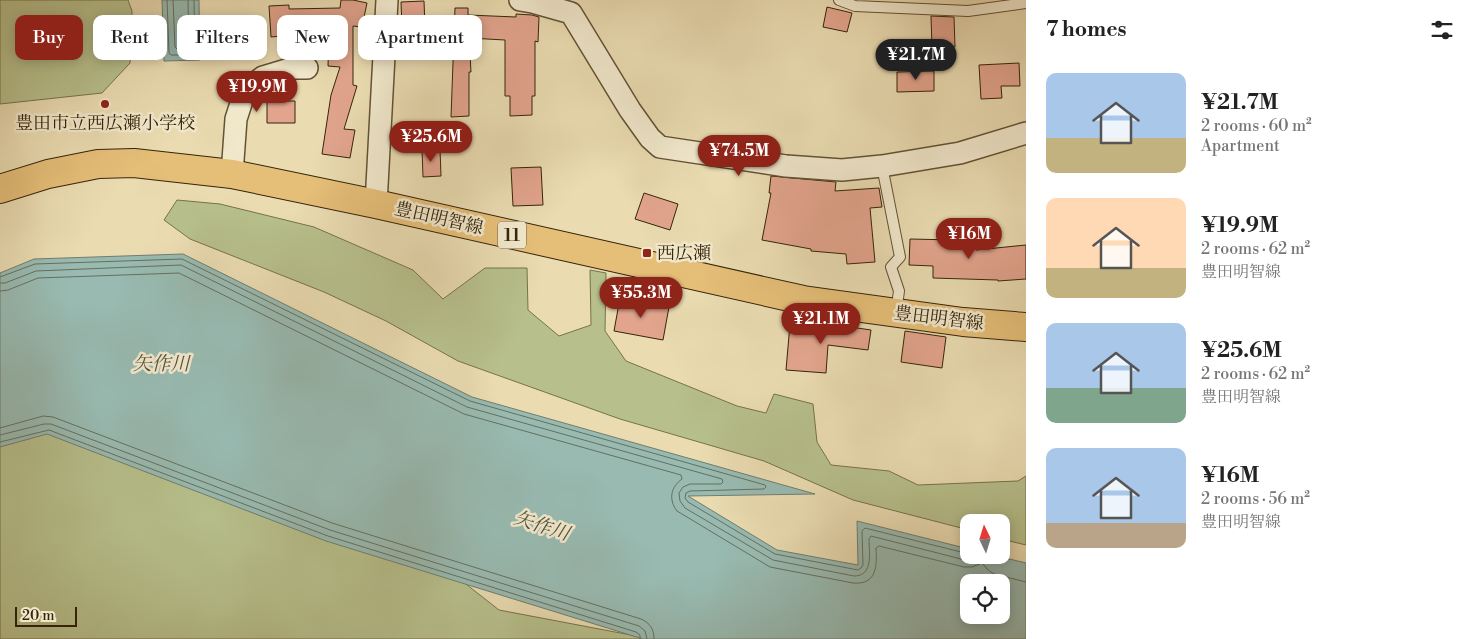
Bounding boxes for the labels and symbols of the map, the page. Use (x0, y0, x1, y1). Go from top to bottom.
pin: ¥21.7M (875, 38, 957, 81)
pin: ¥19.9M (216, 70, 298, 113)
marker: 豊田市立西広瀬小学校 (99, 98, 111, 110)
place label: 豊田市立西広瀬小学校 (15, 112, 195, 135)
pin: ¥25.6M (390, 120, 472, 163)
pin: ¥74.5M (698, 134, 780, 177)
street label: 豊田明智線 (392, 197, 485, 240)
pin: ¥16M (939, 218, 999, 260)
road number: 11 (498, 222, 526, 248)
place label: 西広瀬 (657, 242, 711, 265)
marker: 西広瀬 (641, 247, 653, 259)
pin: ¥55.3M (600, 276, 682, 319)
pin: ¥21.1M (780, 302, 862, 345)
street label: 豊田明智線 (893, 302, 985, 335)
water label: 矢作川 (132, 352, 191, 376)
water label: 矢作川 (511, 506, 574, 547)
north arrow (960, 514, 1010, 564)
scale bar (15, 604, 78, 627)

